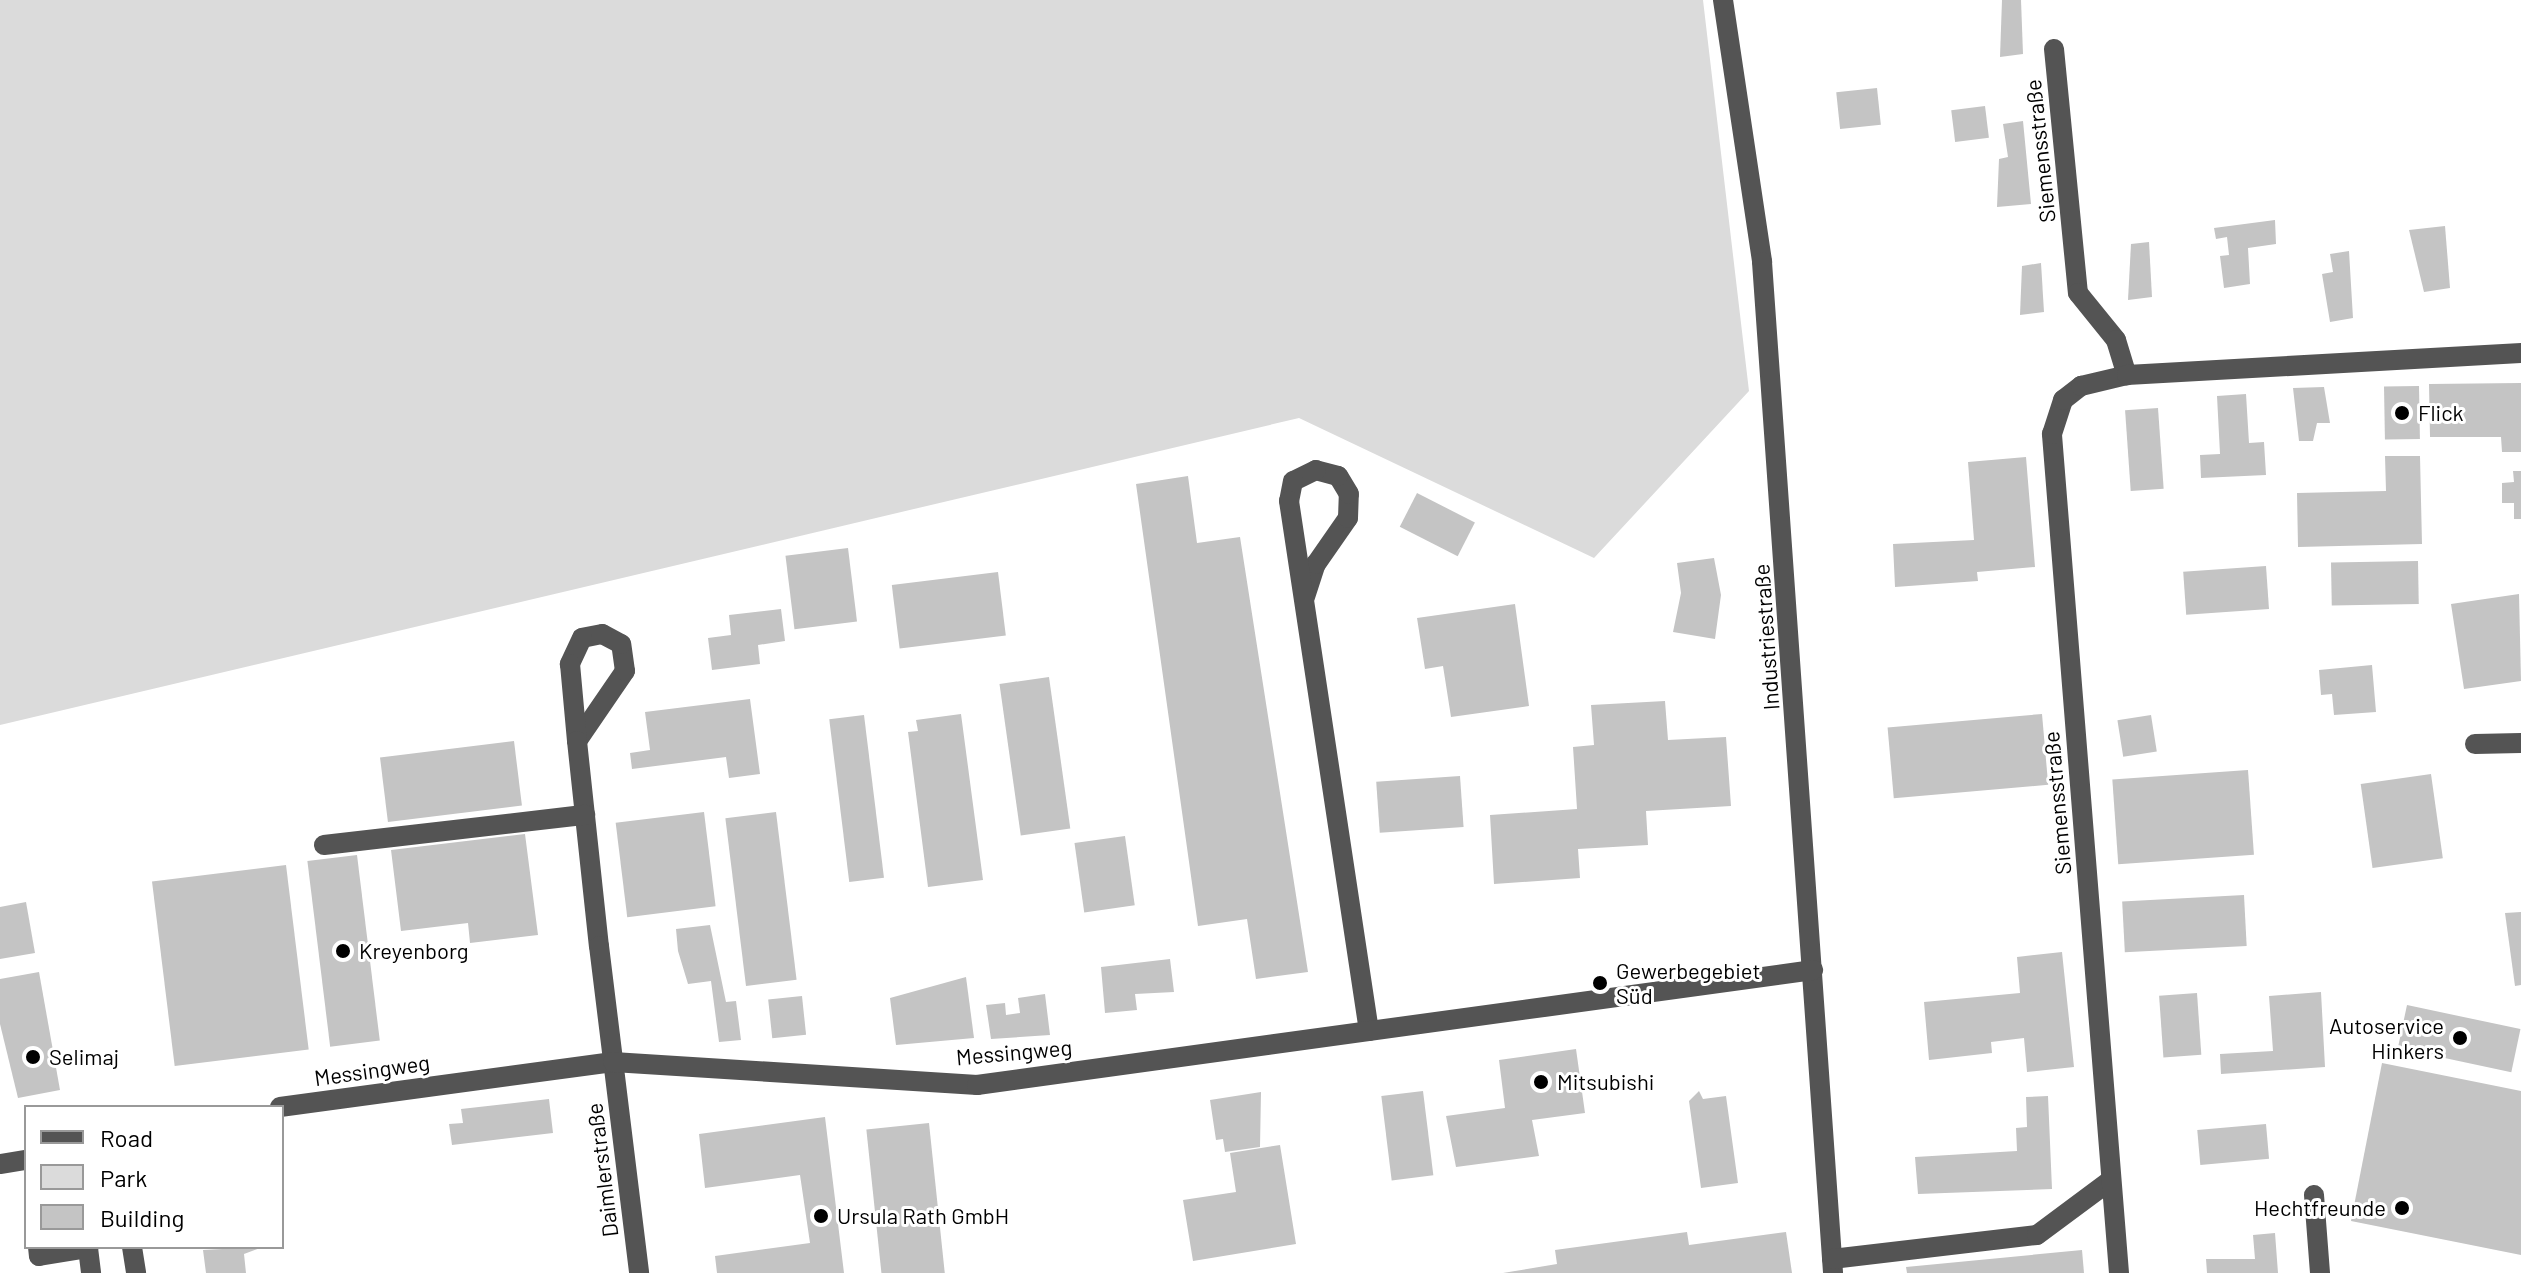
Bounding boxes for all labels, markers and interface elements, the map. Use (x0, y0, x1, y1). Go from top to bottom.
street label: Siemensstraße (2019, 78, 2061, 224)
place label: Flick (2418, 400, 2464, 426)
marker: Flick (2393, 404, 2411, 422)
street label: Industriestraße (1748, 563, 1784, 711)
street label: Siemensstraße (2038, 730, 2076, 876)
place label: Kreyenborg (359, 938, 468, 964)
marker: Kreyenborg (334, 942, 352, 960)
place label: Gewerbegebiet Süd (1616, 957, 1760, 1008)
marker: Gewerbegebiet Süd (1591, 974, 1609, 992)
place label: Autoservice Hinkers (2329, 1012, 2444, 1064)
marker: Autoservice Hinkers (2451, 1029, 2469, 1047)
street label: Messingweg (955, 1034, 1073, 1070)
place label: Selimaj (49, 1044, 119, 1070)
marker: Selimaj (24, 1048, 42, 1066)
street label: Messingweg (313, 1049, 431, 1091)
place label: Mitsubishi (1557, 1069, 1654, 1095)
marker: Mitsubishi (1532, 1073, 1550, 1091)
street label: Daimlerstraße (581, 1101, 623, 1239)
legend (24, 1105, 284, 1249)
text: Road (100, 1123, 153, 1152)
text: Park (100, 1163, 147, 1192)
place label: Hechtfreunde (2254, 1195, 2386, 1221)
marker: Hechtfreunde (2393, 1199, 2411, 1217)
text: Building (100, 1203, 184, 1232)
place label: Ursula Rath GmbH (837, 1203, 1009, 1229)
marker: Ursula Rath GmbH (812, 1207, 830, 1225)

